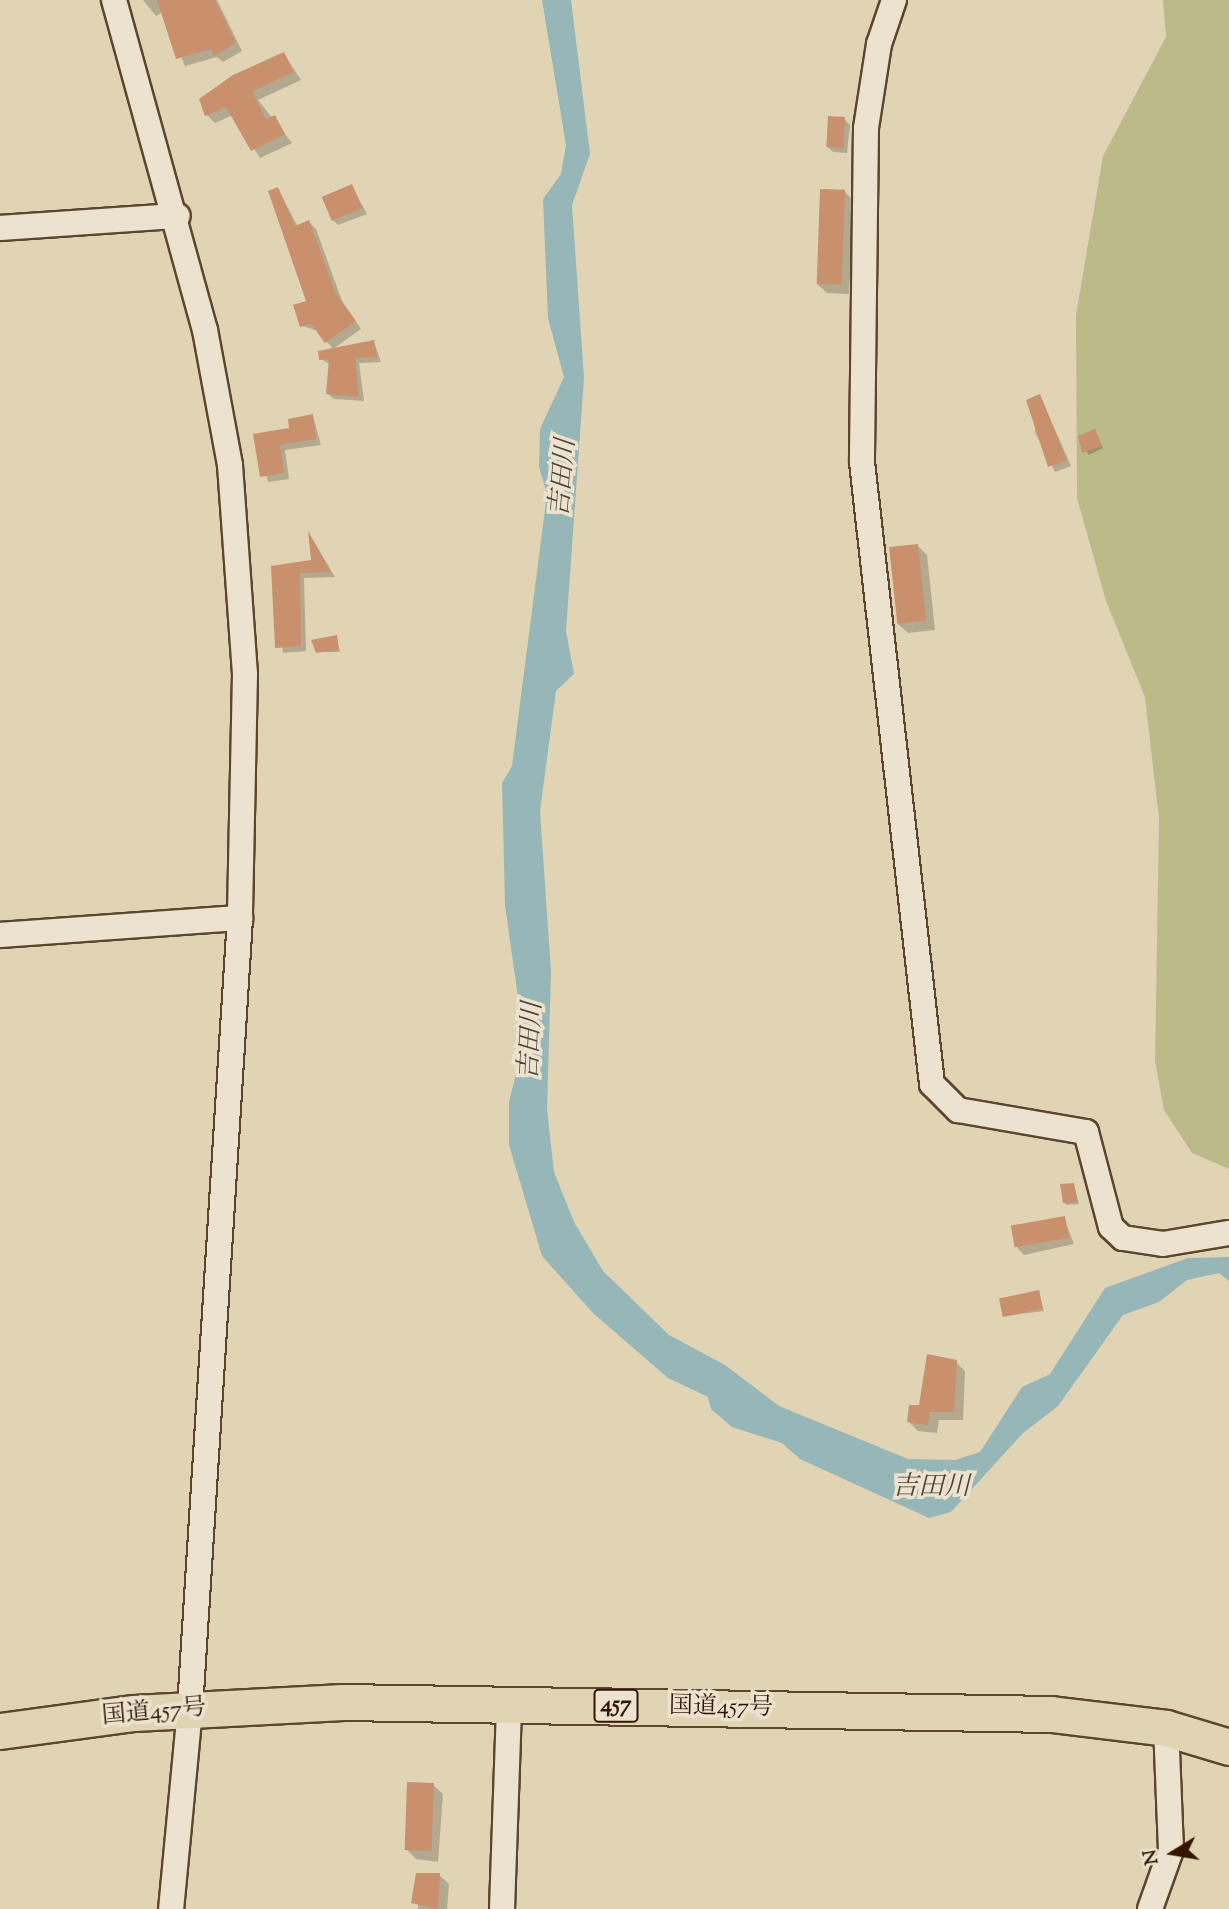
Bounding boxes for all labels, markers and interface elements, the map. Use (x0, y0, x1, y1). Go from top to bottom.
water label: 吉田川 (545, 438, 583, 518)
water label: 吉田川 (514, 1001, 550, 1081)
water label: 吉田川 (892, 1472, 970, 1504)
road number: 457 (593, 1686, 639, 1726)
street label: 国道457号 (669, 1693, 773, 1723)
street label: 国道457号 (101, 1694, 207, 1732)
north arrow (1138, 1818, 1208, 1888)
text: N (1137, 1847, 1167, 1867)

